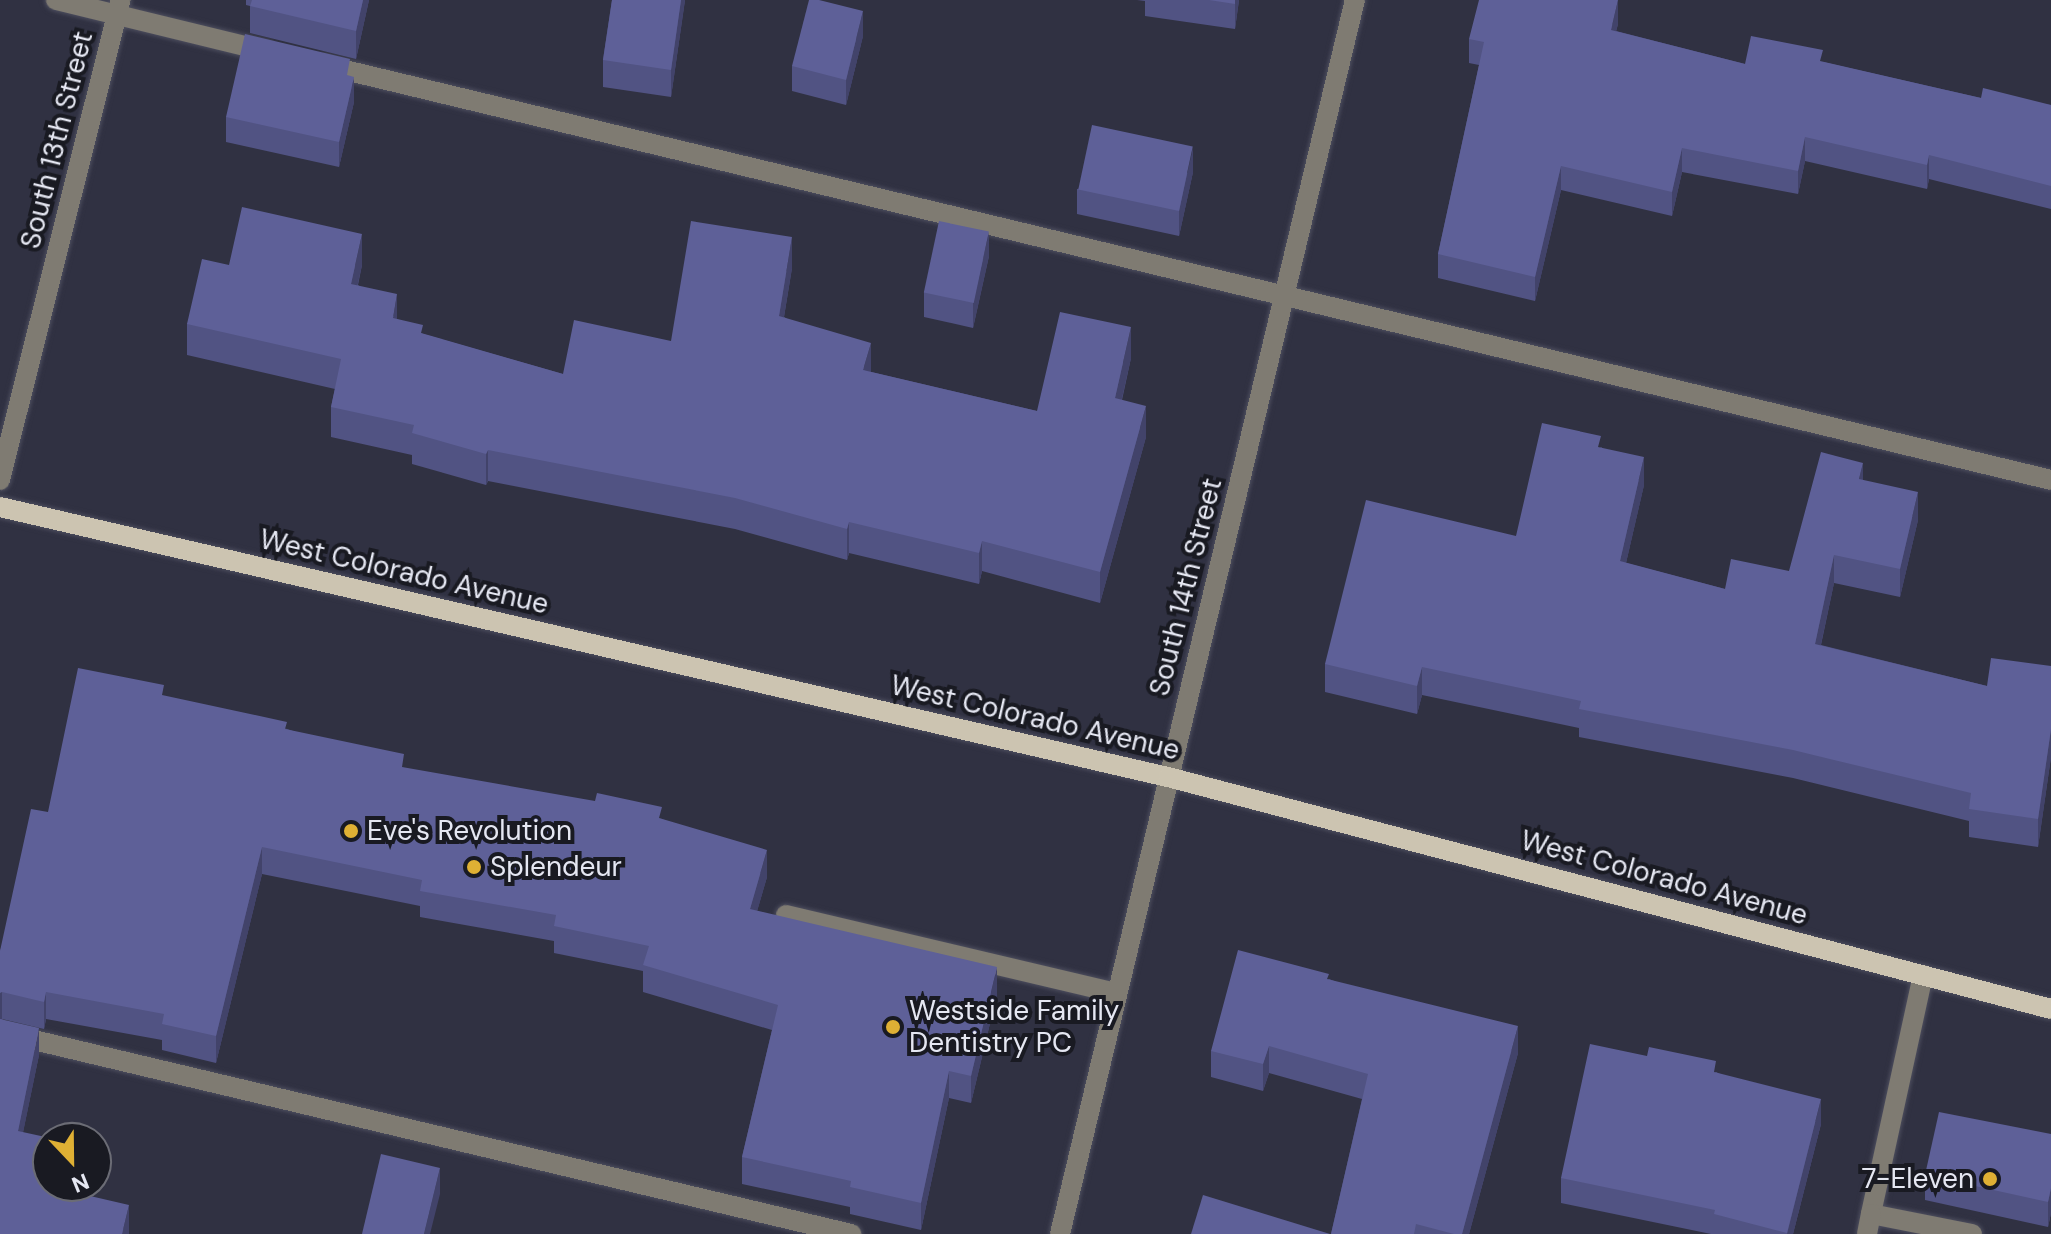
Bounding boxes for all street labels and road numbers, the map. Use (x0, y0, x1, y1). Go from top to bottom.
street label: South 13th Street (14, 28, 100, 252)
street label: South 14th Street (1143, 475, 1229, 699)
street label: West Colorado Avenue (256, 522, 552, 622)
street label: West Colorado Avenue (887, 668, 1183, 768)
street label: West Colorado Avenue (1517, 824, 1811, 932)

